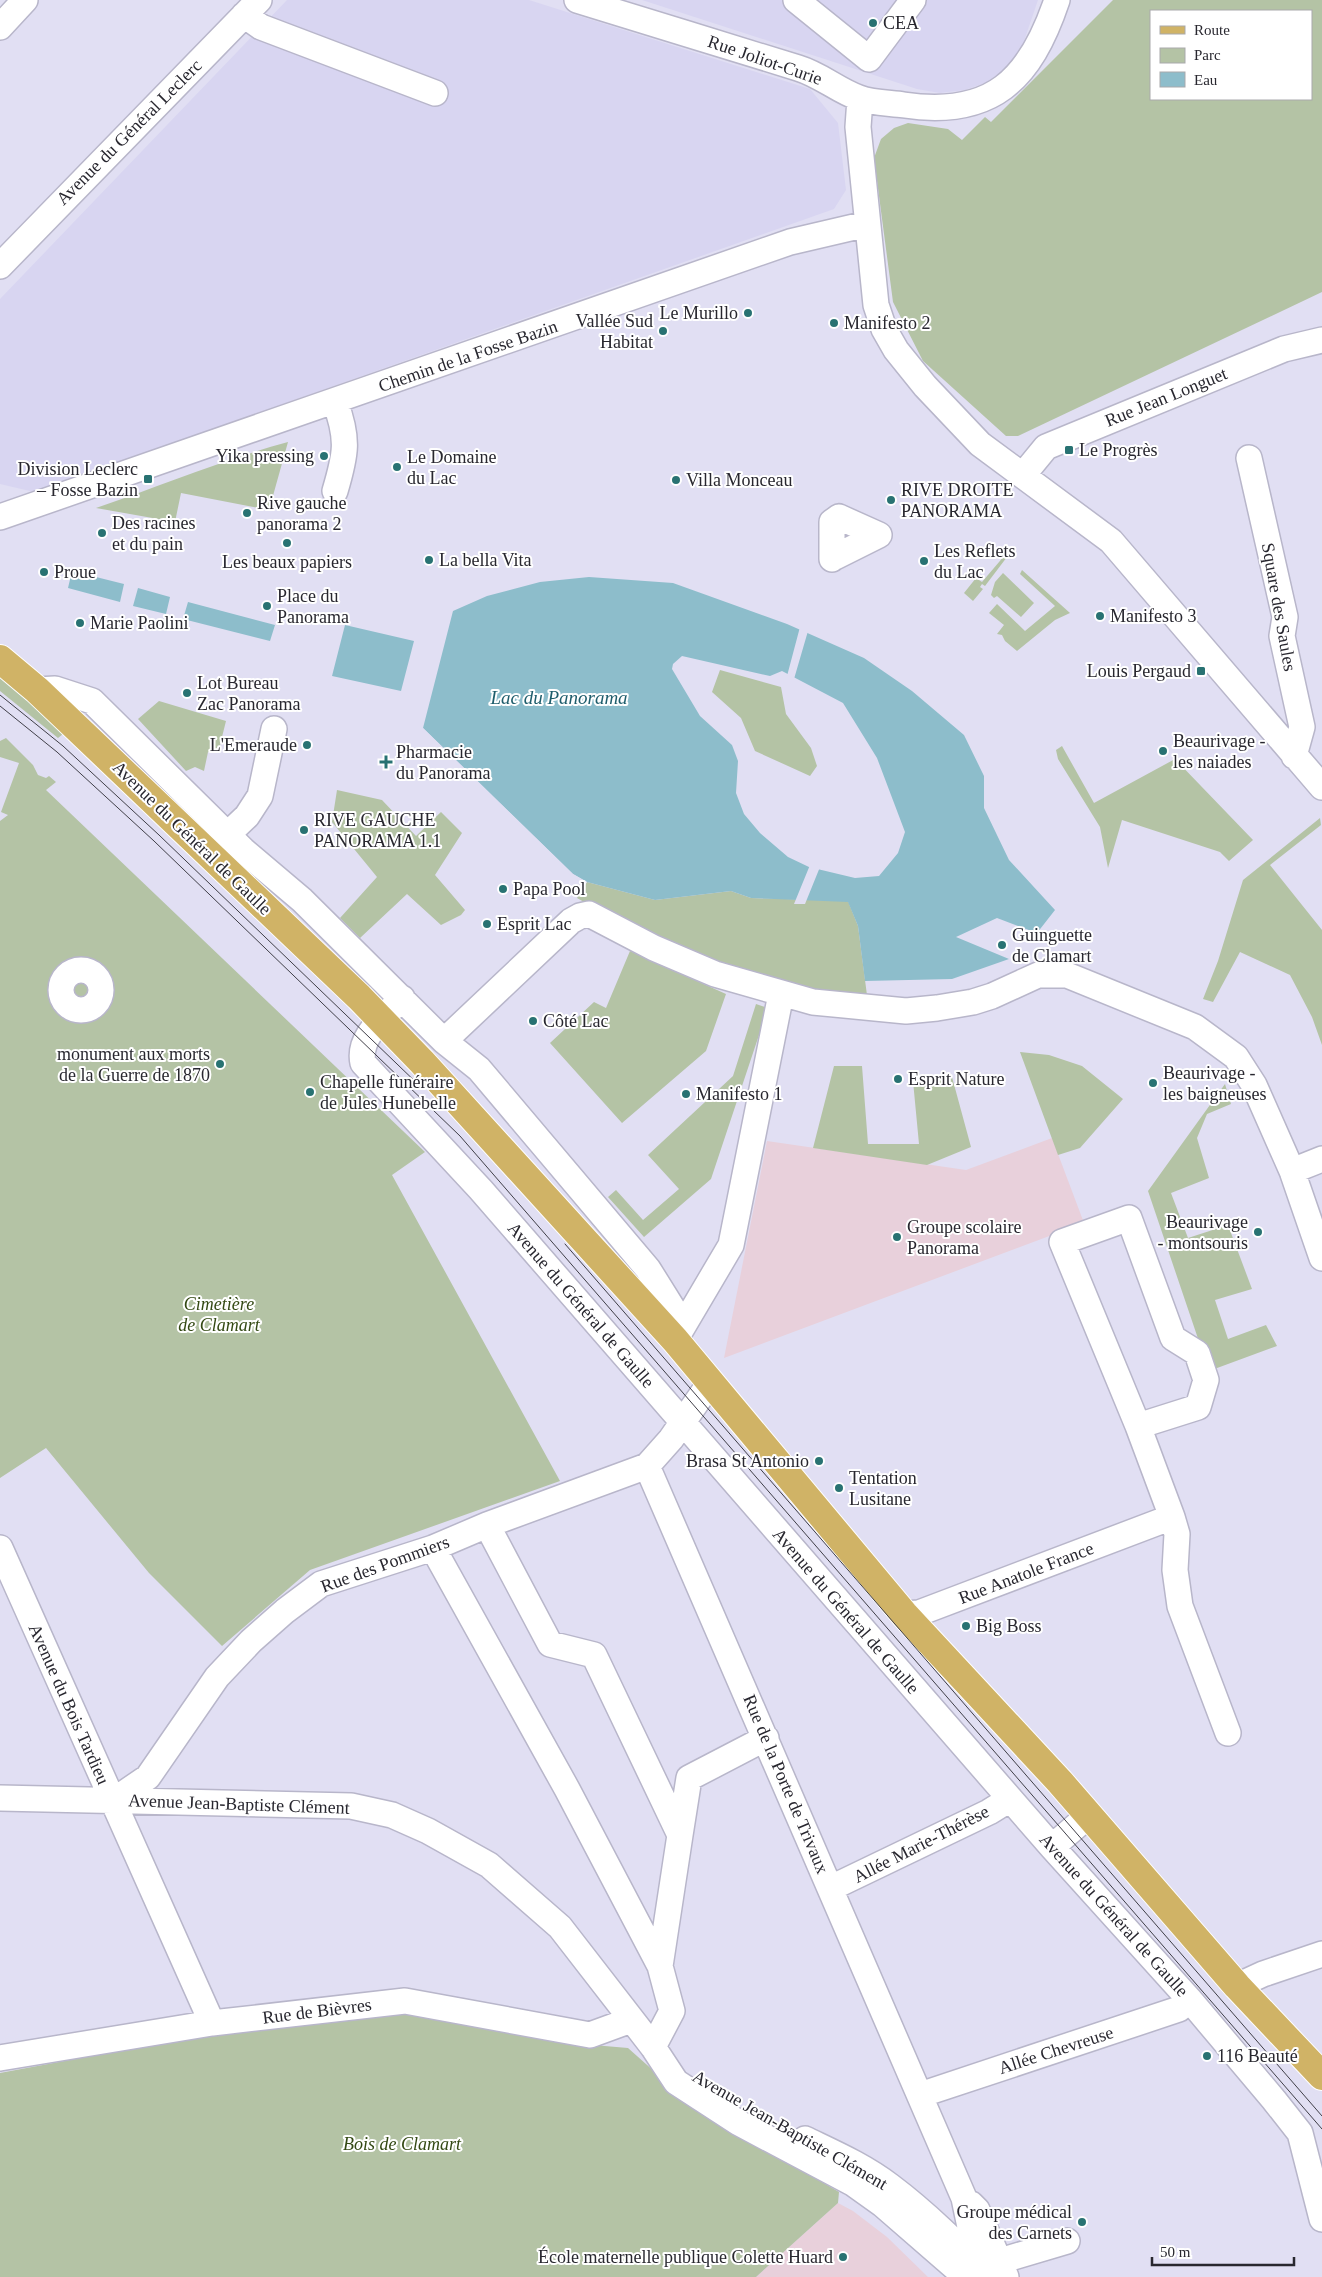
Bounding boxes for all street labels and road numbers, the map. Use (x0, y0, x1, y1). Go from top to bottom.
street label: Rue Joliot-Curie (705, 31, 825, 89)
street label: Avenue du Général Leclerc (52, 55, 206, 209)
street label: Chemin de la Fosse Bazin (376, 316, 560, 396)
street label: Rue Jean Longuet (1102, 363, 1230, 431)
street label: Square des Saules (1258, 541, 1300, 673)
street label: Avenue du Général de Gaulle (109, 757, 275, 919)
street label: Avenue du Général de Gaulle (504, 1218, 658, 1392)
street label: Avenue du Général de Gaulle (769, 1524, 923, 1698)
street label: Rue des Pommiers (318, 1532, 452, 1596)
street label: Rue Anatole France (956, 1538, 1096, 1608)
street label: Avenue du Bois Tardieu (25, 1621, 113, 1787)
street label: Rue de la Porte de Trivaux (739, 1692, 833, 1876)
street label: Avenue Jean-Baptiste Clément (128, 1790, 350, 1818)
street label: Allée Marie-Thérèse (850, 1801, 992, 1887)
street label: Avenue du Général de Gaulle (1035, 1829, 1193, 2001)
street label: Rue de Bièvres (261, 1994, 373, 2028)
street label: Allée Chevreuse (996, 2022, 1116, 2078)
street label: Avenue Jean-Baptiste Clément (689, 2066, 891, 2194)

